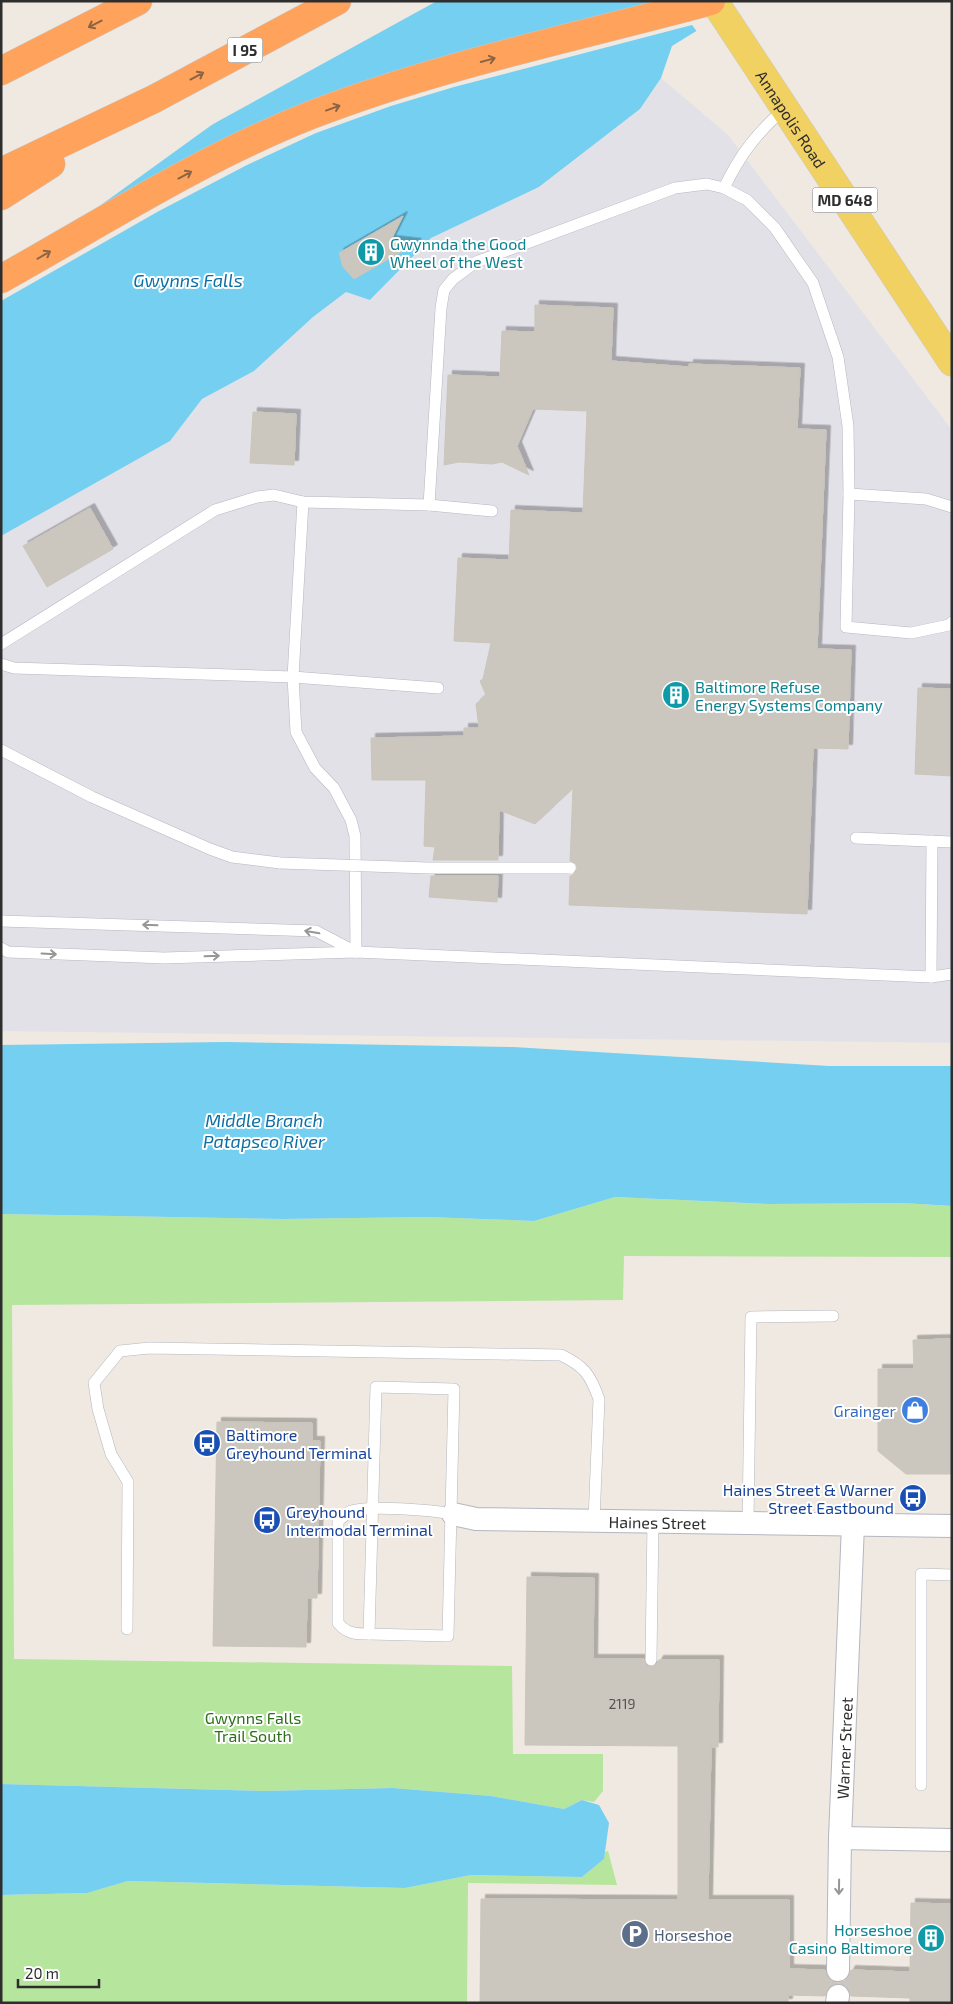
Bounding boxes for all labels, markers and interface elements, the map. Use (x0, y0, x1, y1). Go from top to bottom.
one-way arrow (87, 19, 102, 29)
road number: I 95 (228, 38, 262, 62)
one-way arrow (479, 55, 495, 64)
street label: Annapolis Road (753, 66, 831, 171)
one-way arrow (189, 71, 204, 81)
one-way arrow (324, 103, 340, 112)
one-way arrow (177, 170, 192, 179)
road number: MD 648 (812, 188, 878, 212)
place label: Gwynnda the Good Wheel of the West (390, 234, 526, 271)
building icon: Gwynnda the Good Wheel of the West (356, 237, 386, 267)
one-way arrow (36, 250, 50, 260)
water label: Gwynns Falls (133, 269, 243, 291)
place label: Baltimore Refuse Energy Systems Company (695, 677, 883, 714)
building icon: Baltimore Refuse Energy Systems Company (661, 680, 691, 710)
one-way arrow (142, 920, 158, 929)
one-way arrow (305, 926, 321, 936)
one-way arrow (41, 949, 57, 958)
one-way arrow (203, 952, 219, 961)
water label: Middle Branch Patapsco River (203, 1109, 326, 1152)
shop icon: Grainger (900, 1395, 930, 1425)
place label: Grainger (834, 1401, 897, 1420)
place label: Baltimore Greyhound Terminal (226, 1425, 372, 1462)
bus stop icon: Baltimore Greyhound Terminal (192, 1428, 222, 1458)
place label: Haines Street & Warner Street Eastbound (723, 1480, 895, 1517)
bus stop icon: Haines Street & Warner Street Eastbound (898, 1483, 928, 1513)
place label: Greyhound Intermodal Terminal (286, 1502, 433, 1539)
bus stop icon: Greyhound Intermodal Terminal (252, 1505, 282, 1535)
street label: Haines Street (609, 1511, 706, 1532)
house number: 2119 (608, 1695, 636, 1712)
street label: Warner Street (832, 1697, 855, 1800)
park label: Gwynns Falls Trail South (205, 1708, 301, 1745)
one-way arrow (834, 1878, 844, 1895)
parking icon: Horseshoe (620, 1919, 650, 1949)
place label: Horseshoe Casino Baltimore (789, 1920, 912, 1957)
building icon: Horseshoe Casino Baltimore (916, 1923, 946, 1953)
place label: Horseshoe (654, 1925, 732, 1944)
scale bar (18, 1956, 99, 1988)
text: 20 m (25, 1964, 59, 1982)

